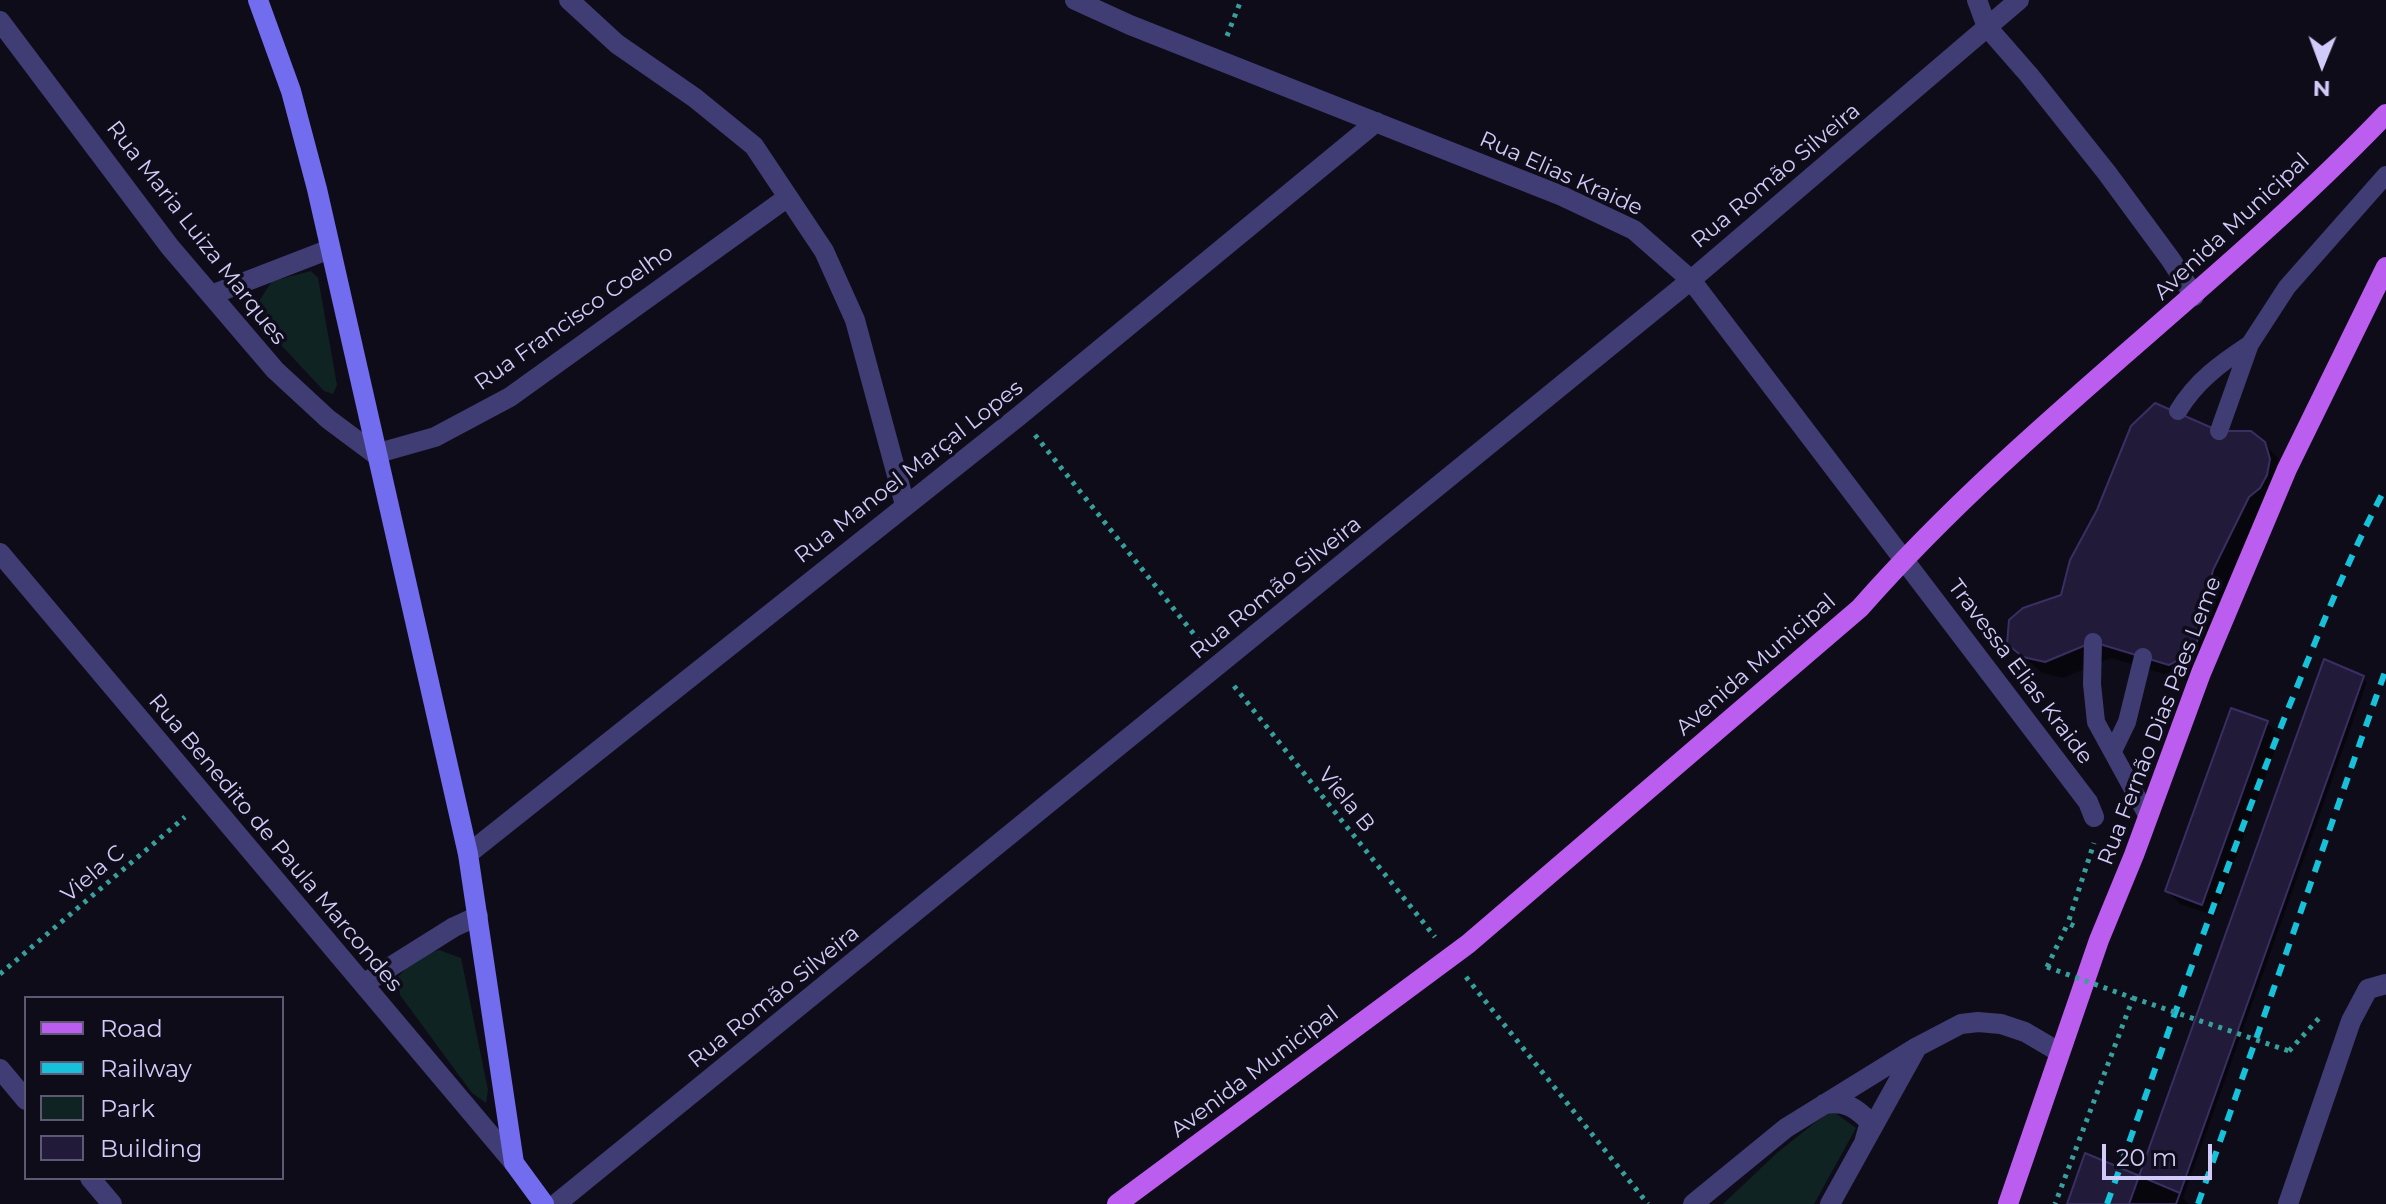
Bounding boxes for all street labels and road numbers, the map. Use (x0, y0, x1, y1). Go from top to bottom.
street label: Rua Romão Silveira (1686, 98, 1866, 254)
street label: Rua Maria Luiza Marques (100, 116, 292, 350)
street label: Rua Elias Kraide (1475, 126, 1647, 222)
street label: Avenida Municipal (2149, 148, 2315, 306)
street label: Rua Francisco Coelho (470, 239, 678, 397)
street label: Rua Manoel Marçal Lopes (790, 375, 1028, 569)
street label: Rua Romão Silveira (1185, 511, 1367, 665)
street label: Rua Fernão Dias Paes Leme (2093, 573, 2227, 869)
street label: Travessa Elias Kraide (1942, 574, 2098, 770)
street label: Avenida Municipal (1671, 588, 1841, 742)
street label: Rua Benedito de Paula Marcondes (143, 689, 407, 997)
street label: Viela B (1312, 762, 1380, 838)
street label: Viela C (56, 840, 130, 908)
street label: Rua Romão Silveira (683, 920, 865, 1074)
street label: Avenida Municipal (1166, 1000, 1344, 1144)

